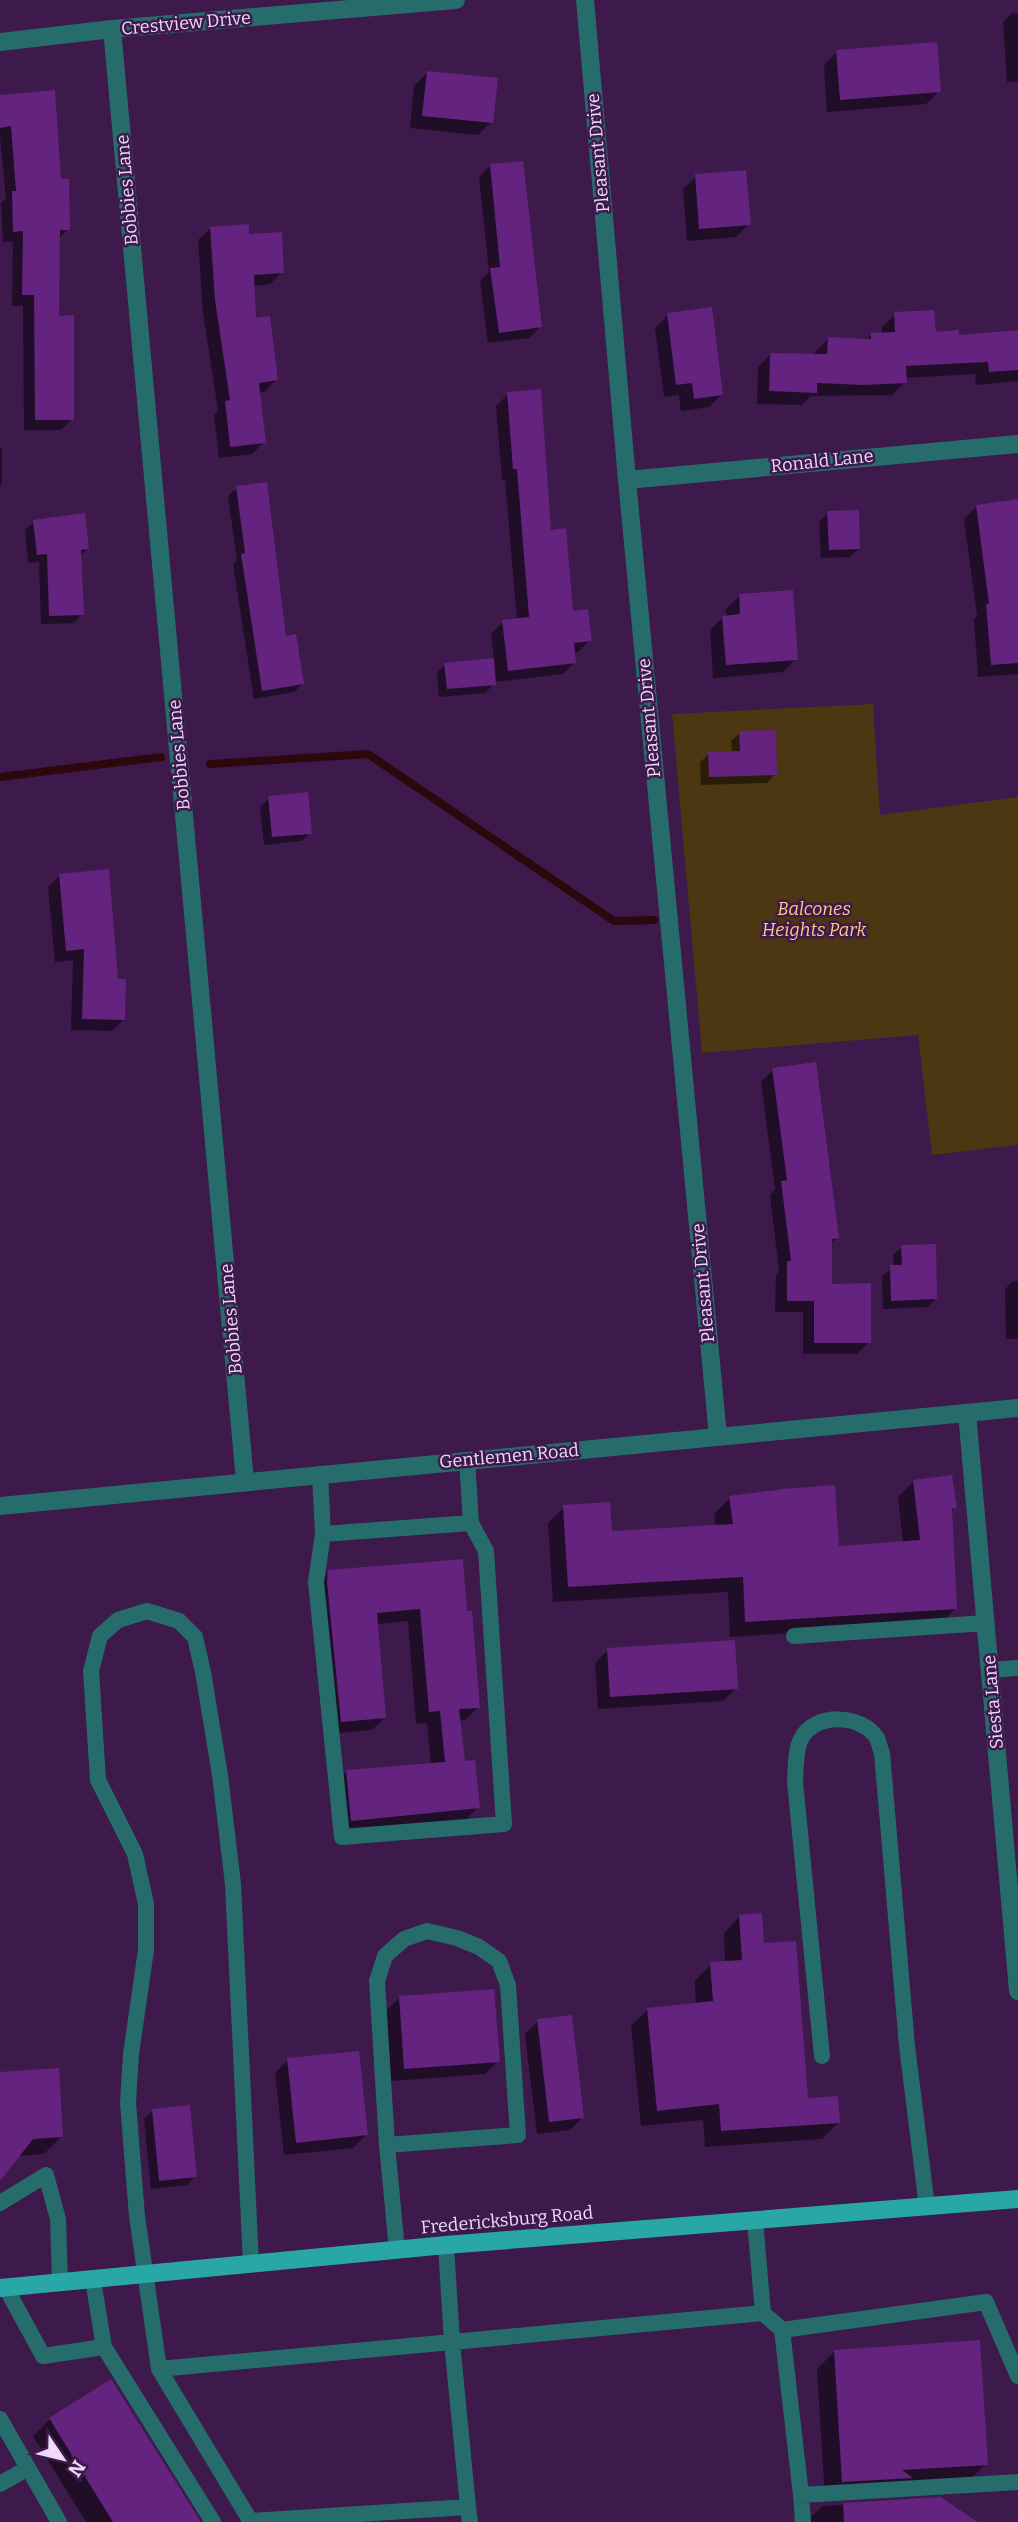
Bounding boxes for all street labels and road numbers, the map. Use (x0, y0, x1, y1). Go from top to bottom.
street label: Crestview Drive (120, 6, 252, 40)
street label: Pleasant Drive (582, 92, 614, 214)
street label: Bobbies Lane (111, 134, 143, 246)
street label: Ronald Lane (769, 445, 875, 477)
street label: Pleasant Drive (633, 657, 665, 779)
street label: Bobbies Lane (163, 699, 195, 811)
street label: Pleasant Drive (687, 1222, 719, 1344)
street label: Bobbies Lane (215, 1263, 247, 1375)
street label: Gentlemen Road (438, 1439, 580, 1473)
street label: Siesta Lane (978, 1654, 1008, 1750)
street label: Fredericksburg Road (420, 2201, 595, 2239)

